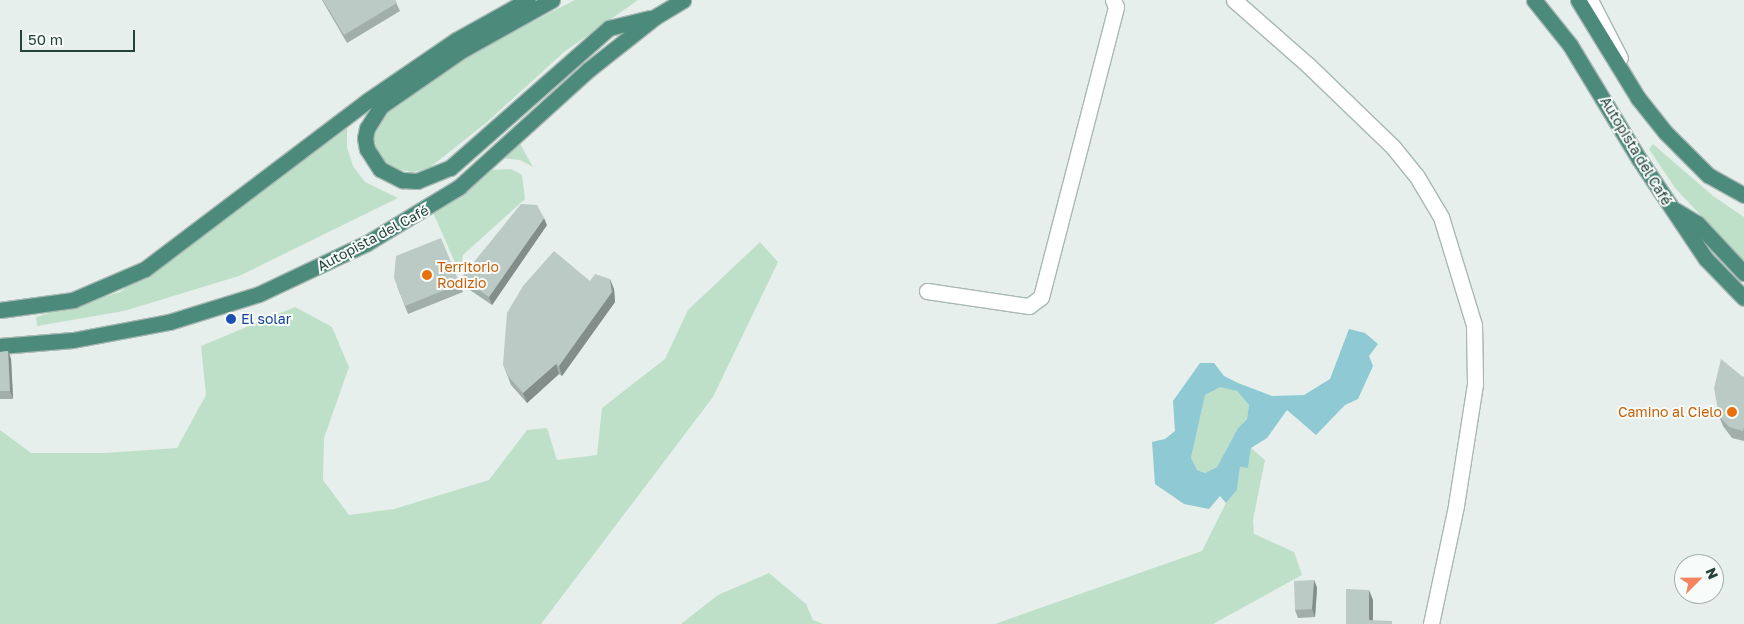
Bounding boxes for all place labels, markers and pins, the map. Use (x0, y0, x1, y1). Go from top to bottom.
place label: Territorio Rodizio (437, 259, 499, 292)
marker: Territorio Rodizio (421, 269, 433, 281)
place label: El solar (241, 311, 291, 327)
marker: El solar (225, 313, 237, 325)
place label: Camino al Cielo (1618, 404, 1722, 420)
marker: Camino al Cielo (1726, 406, 1738, 418)

